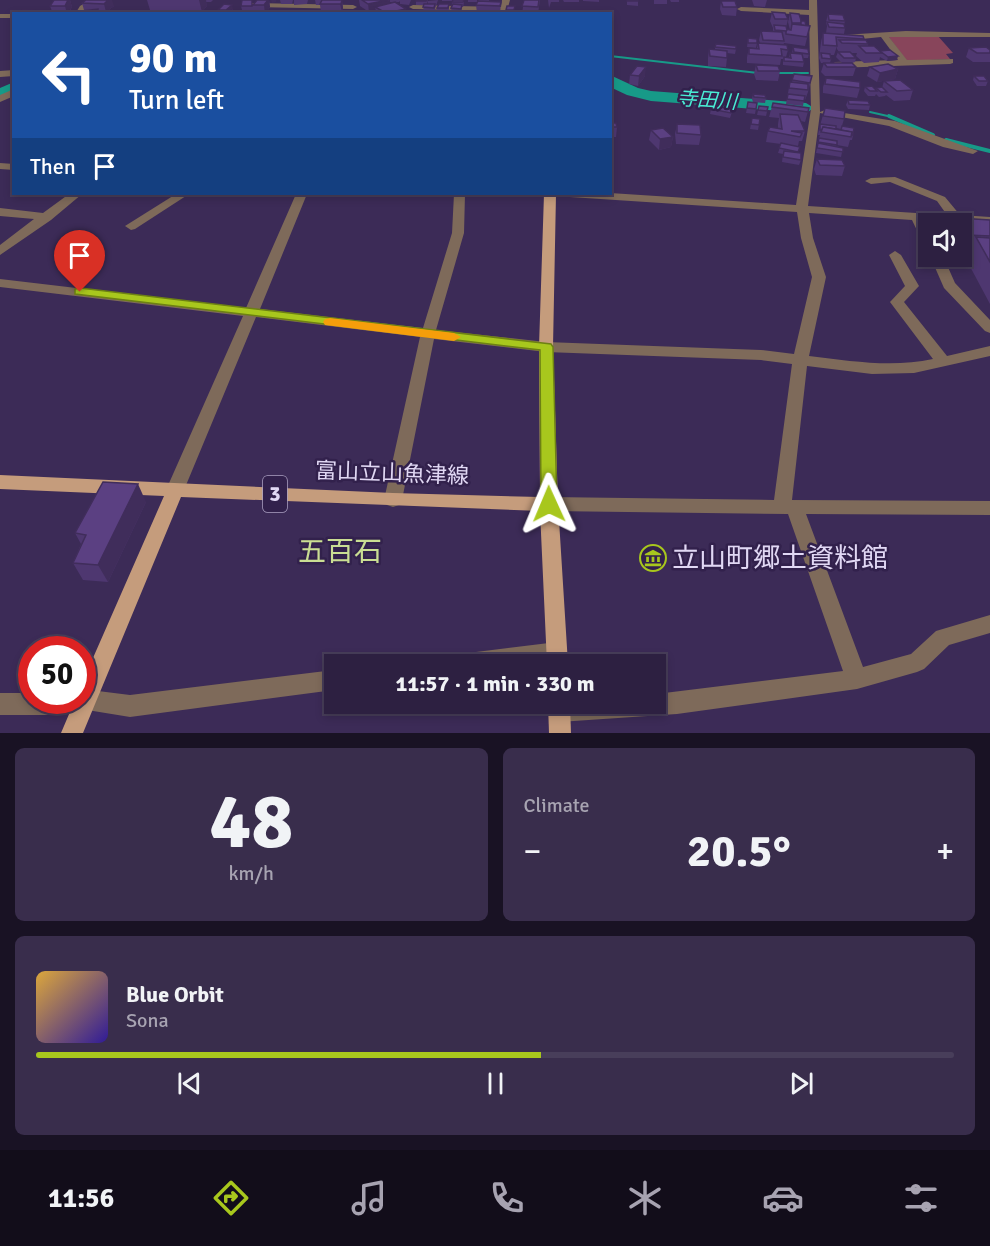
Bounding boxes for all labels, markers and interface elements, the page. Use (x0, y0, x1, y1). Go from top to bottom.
text: 90 m (129, 33, 218, 84)
icon: left (30, 36, 108, 114)
text: Turn left (129, 84, 224, 117)
water label: 寺田川 (676, 85, 740, 115)
icon: arrive (88, 150, 121, 183)
text: Then (30, 153, 76, 180)
map controls (918, 213, 972, 267)
button: sound (918, 213, 972, 267)
pin (54, 230, 105, 292)
icon: arrive (63, 239, 96, 272)
street label: 富山立山魚津線 (315, 457, 469, 489)
position arrow (517, 472, 581, 536)
road number: 3 (263, 476, 287, 512)
district label: 五百石 (298, 535, 382, 569)
place label: 立山町郷土資料館 (672, 542, 888, 575)
museum icon: 立山町郷土資料館 (638, 543, 668, 573)
speed limit sign: 50 (18, 636, 96, 714)
text: 11:57 · 1 min · 330 m (395, 670, 595, 697)
text: 48 (209, 774, 293, 870)
text: Climate (524, 793, 589, 818)
text: 20.5° (687, 824, 791, 879)
text: − (524, 831, 541, 872)
text: + (936, 831, 954, 872)
text: km/h (229, 861, 274, 886)
text: Blue Orbit (126, 981, 224, 1008)
text: Sona (126, 1008, 169, 1033)
icon: previous (173, 1067, 206, 1100)
icon: pause (479, 1067, 512, 1100)
icon: next (785, 1067, 818, 1100)
icon: directions (210, 1177, 252, 1219)
icon: music (348, 1177, 390, 1219)
icon: phone (486, 1177, 528, 1219)
icon: climate (624, 1177, 666, 1219)
icon: car (762, 1177, 804, 1219)
icon: filters (900, 1177, 942, 1219)
text: 11:56 (48, 1182, 114, 1215)

